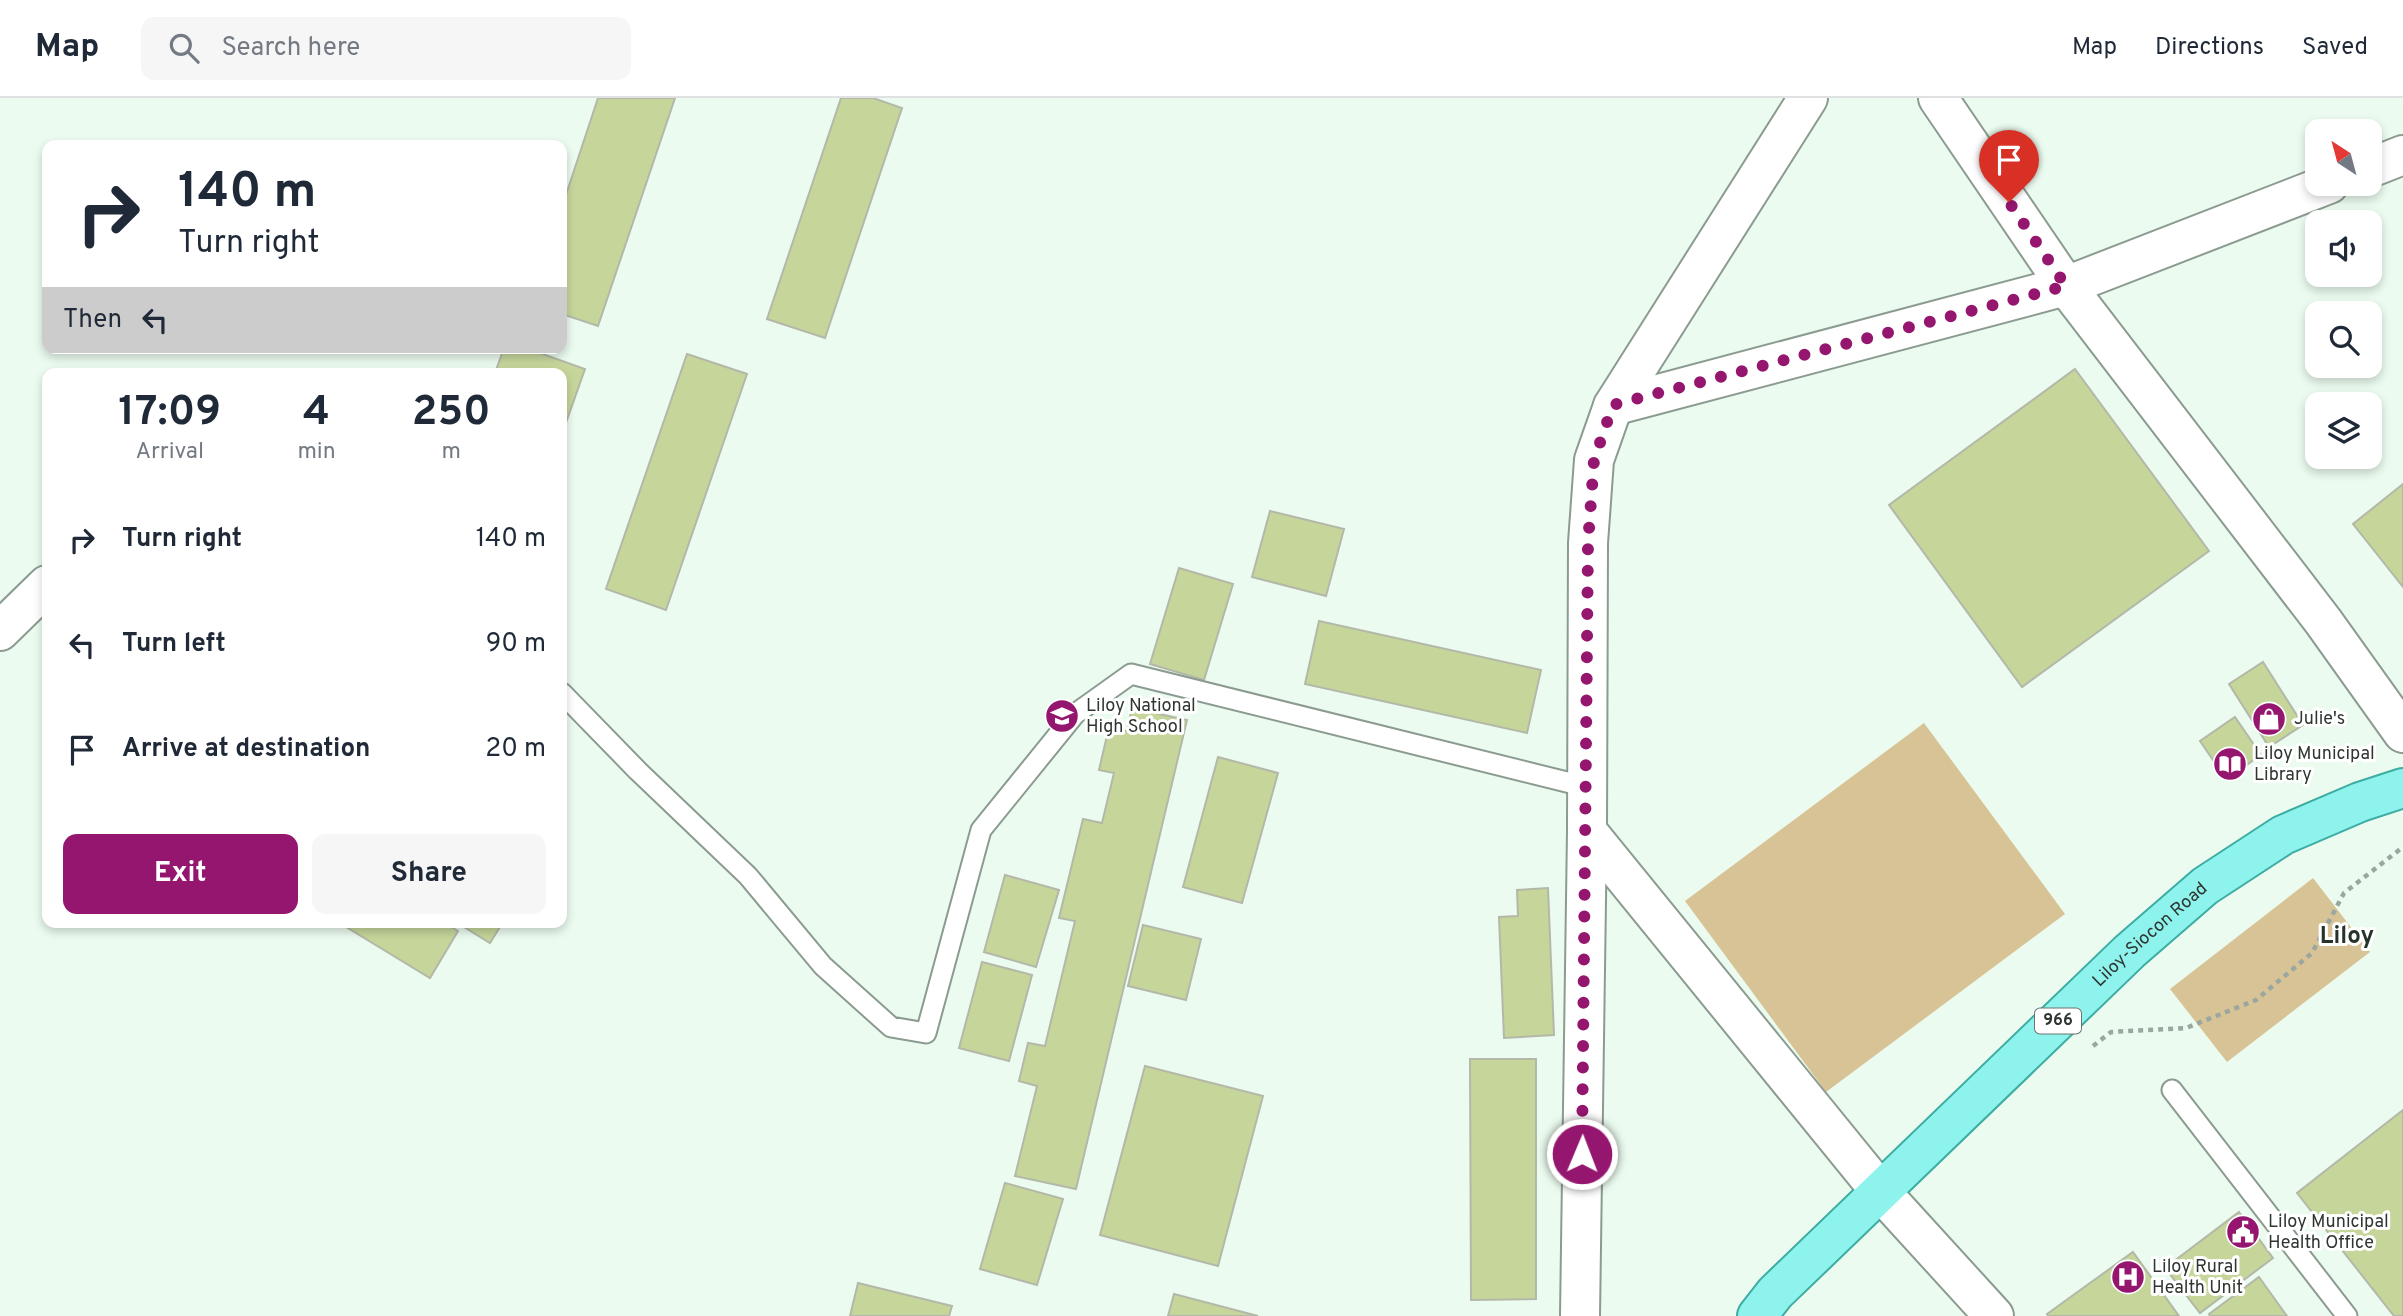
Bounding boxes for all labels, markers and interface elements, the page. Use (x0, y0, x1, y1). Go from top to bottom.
search box (141, 17, 631, 80)
text: Map (35, 27, 99, 69)
icon: search (165, 29, 203, 67)
text: Search here (221, 32, 360, 65)
text: Map (2072, 33, 2117, 63)
text: Directions (2155, 33, 2264, 63)
text: Saved (2302, 33, 2368, 63)
north arrow (2305, 119, 2382, 196)
map controls (2305, 119, 2382, 469)
pin (1979, 130, 2039, 202)
icon: arrive (1990, 141, 2028, 179)
text: 140 m (178, 163, 317, 225)
icon: right (63, 168, 154, 259)
button: sound (2305, 210, 2382, 287)
text: Turn right (178, 224, 320, 264)
icon: left (136, 301, 174, 339)
button: search (2305, 301, 2382, 378)
text: Then (63, 304, 122, 337)
text: 17:09 (118, 387, 221, 440)
text: 4 (303, 387, 330, 440)
text: 250 (412, 387, 491, 440)
button: layers (2305, 392, 2382, 469)
text: Arrival (135, 438, 204, 467)
text: min (297, 438, 336, 467)
text: m (442, 438, 461, 467)
icon: right (63, 521, 101, 559)
text: Turn right (122, 523, 242, 556)
text: 140 m (476, 523, 546, 556)
icon: left (63, 626, 101, 664)
text: Turn left (122, 628, 226, 661)
text: 90 m (486, 628, 546, 661)
place label: Liloy National High School (1086, 695, 1196, 739)
school or university icon: Liloy National High School (1043, 697, 1081, 735)
shop icon: Julie's (2250, 700, 2288, 738)
place label: Julie's (2294, 708, 2345, 731)
icon: arrive (63, 731, 101, 769)
text: Arrive at destination (122, 733, 370, 766)
text: 20 m (485, 733, 546, 766)
place label: Liloy Municipal Library (2254, 743, 2375, 787)
library icon: Liloy Municipal Library (2211, 745, 2249, 783)
button: Exit (63, 834, 298, 914)
button: Share (312, 834, 546, 914)
street label: Liloy-Siocon Road (2088, 877, 2213, 992)
district label: Liloy (2320, 922, 2374, 952)
road number: 966 (2035, 1009, 2081, 1034)
position arrow (1545, 1117, 1619, 1191)
place label: Liloy Municipal Health Office (2268, 1211, 2389, 1255)
public building icon: Liloy Municipal Health Office (2224, 1213, 2262, 1251)
place label: Liloy Rural Health Unit (2152, 1256, 2243, 1300)
hospital icon: Liloy Rural Health Unit (2109, 1258, 2147, 1296)

